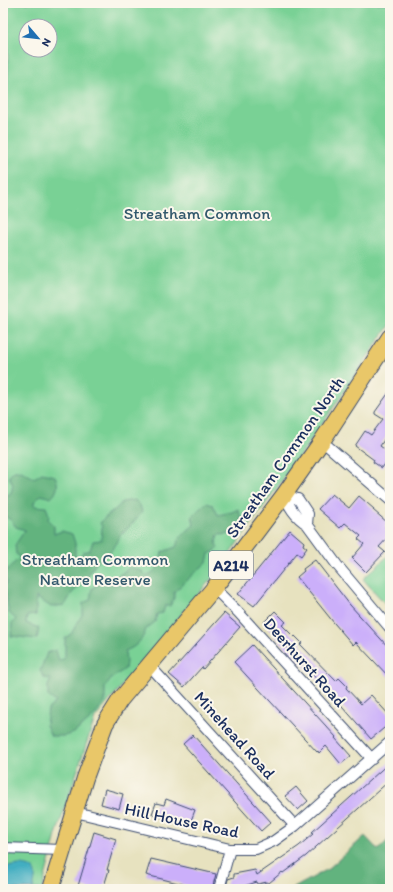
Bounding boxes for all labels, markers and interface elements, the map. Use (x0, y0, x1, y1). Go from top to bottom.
north arrow (18, 18, 58, 58)
text: N (39, 36, 54, 49)
park label: Streatham Common (124, 203, 270, 223)
street label: Streatham Common North (222, 372, 349, 542)
park label: Streatham Common Nature Reserve (22, 549, 168, 589)
road number: A214 (209, 551, 253, 579)
street label: Deerhurst Road (260, 613, 351, 711)
street label: Minehead Road (190, 687, 280, 784)
street label: Hill House Road (123, 798, 242, 842)

